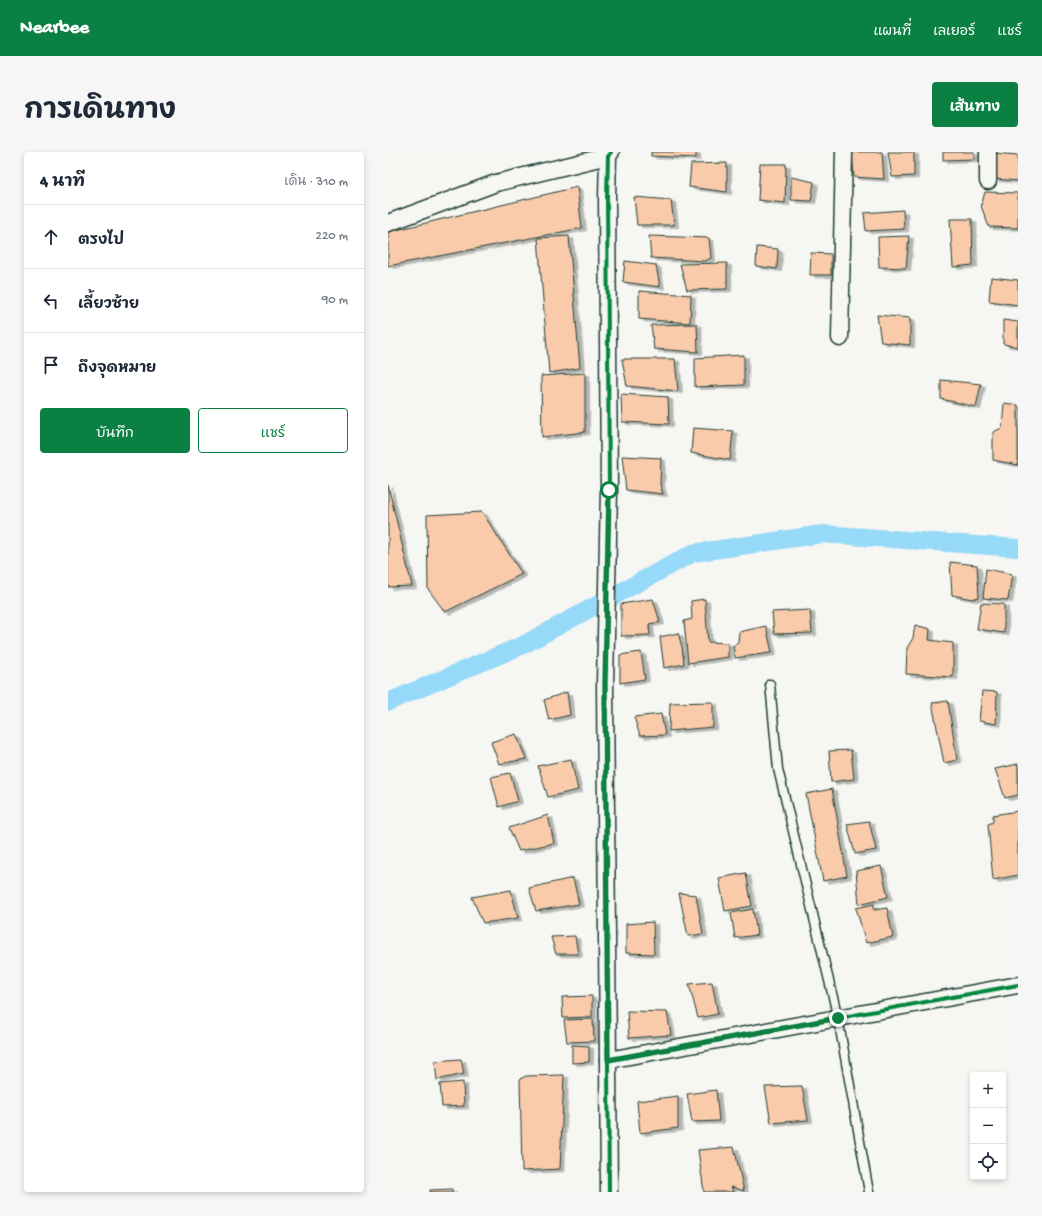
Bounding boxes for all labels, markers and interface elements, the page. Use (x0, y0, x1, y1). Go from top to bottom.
text: Nearbee (20, 17, 89, 40)
text: แผนที่ (873, 24, 911, 41)
text: เลเยอร์ (933, 24, 975, 41)
text: แชร์ (997, 24, 1022, 41)
button: เส้นทาง (932, 82, 1018, 127)
text: การเดินทาง (24, 96, 176, 129)
text: 4 นาที (40, 173, 85, 193)
text: เดิน · 310 m (284, 175, 348, 190)
icon: ahead (40, 226, 62, 248)
text: 220 m (316, 229, 348, 244)
text: ตรงไป (78, 232, 124, 250)
icon: left (40, 290, 62, 312)
text: 90 m (322, 293, 348, 308)
text: เลี้ยวซ้าย (78, 296, 139, 314)
icon: arrive (40, 354, 62, 376)
text: ถึงจุดหมาย (78, 360, 156, 378)
button: บันทึก (40, 408, 190, 453)
button: แชร์ (198, 408, 348, 453)
route start (600, 481, 618, 499)
route end (829, 1009, 847, 1027)
map controls (970, 1072, 1006, 1180)
button: + (970, 1072, 1006, 1108)
button: − (970, 1108, 1006, 1144)
button: locate (970, 1144, 1006, 1180)

